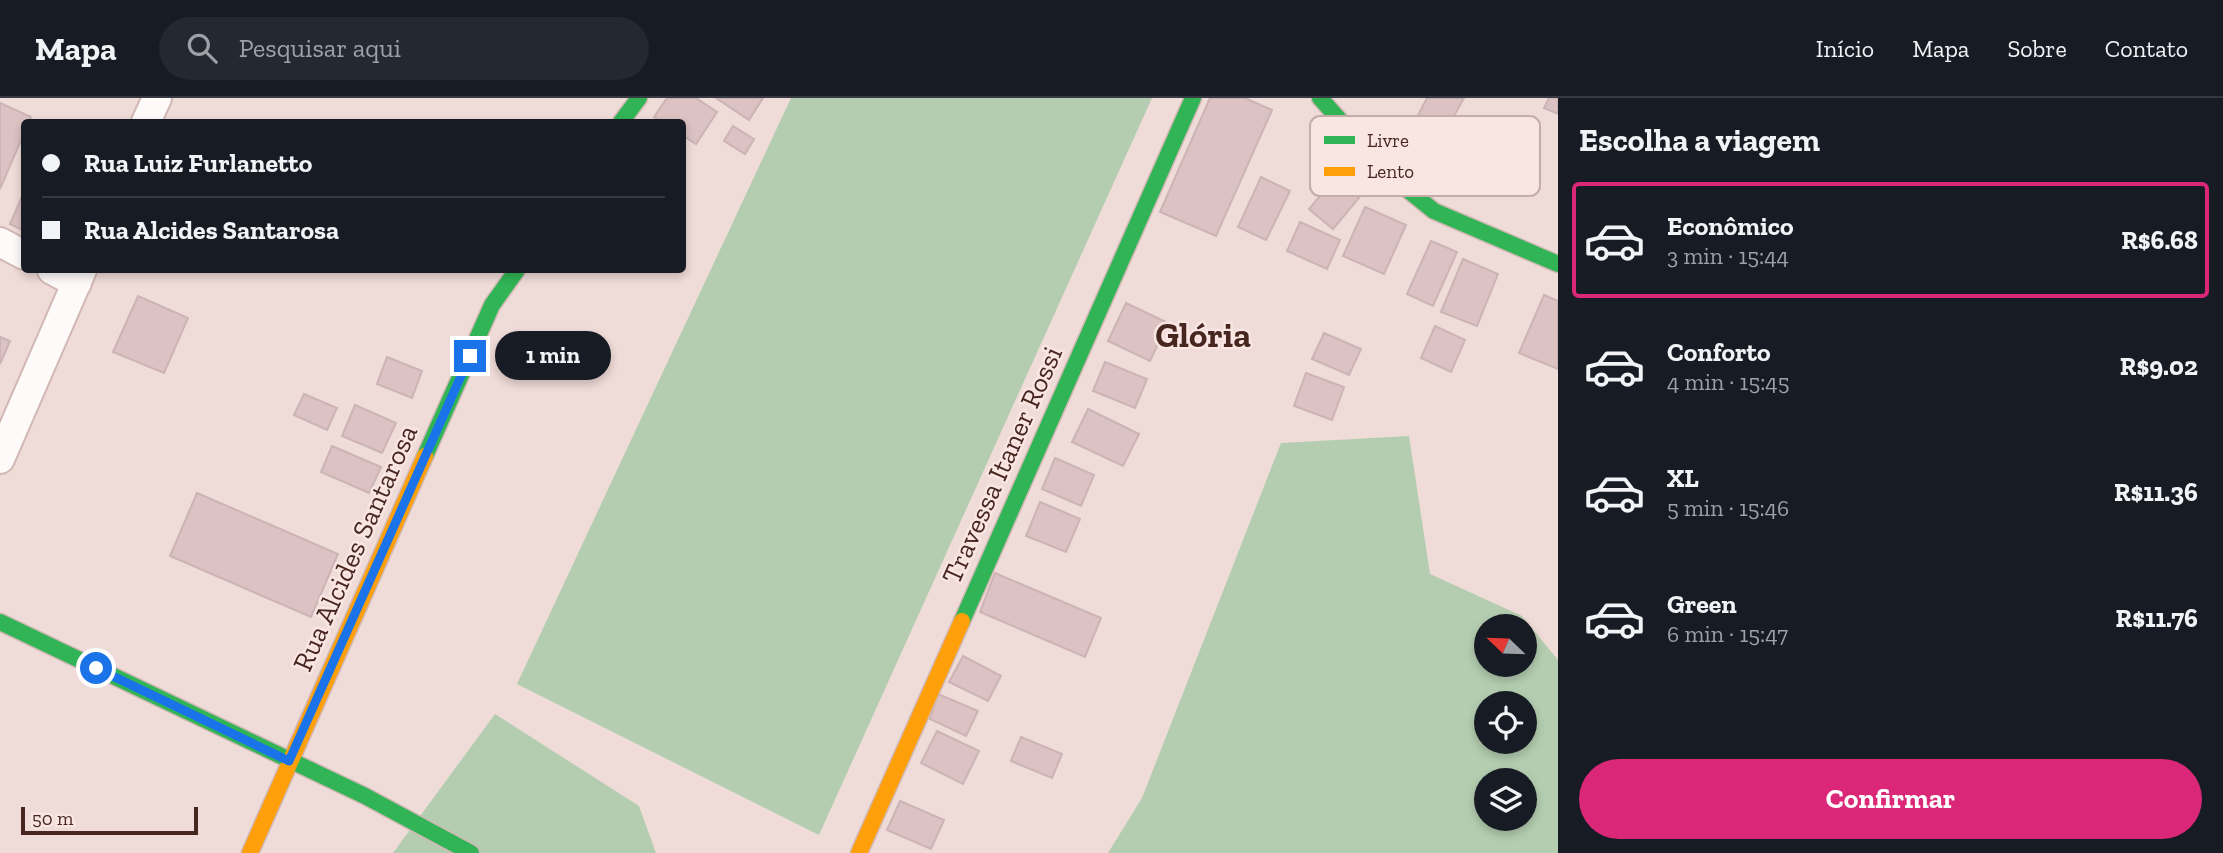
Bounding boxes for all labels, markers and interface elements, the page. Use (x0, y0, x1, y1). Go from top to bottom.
search box (159, 17, 649, 80)
text: Mapa (35, 29, 117, 68)
icon: search (183, 29, 221, 67)
text: Pesquisar aqui (239, 32, 401, 64)
text: Início (1816, 34, 1874, 63)
text: Mapa (1912, 34, 1969, 63)
text: Sobre (2007, 34, 2067, 63)
text: Contato (2105, 34, 2188, 63)
legend (1310, 116, 1540, 196)
text: Escolha a viagem (1579, 121, 1820, 159)
text: Livre (1367, 129, 1409, 152)
text: Rua Luiz Furlanetto (84, 147, 312, 179)
text: Lento (1367, 160, 1414, 183)
icon: car (1583, 209, 1646, 272)
text: Econômico (1667, 210, 1794, 242)
text: Rua Alcides Santarosa (84, 214, 339, 246)
text: R$6.68 (2121, 224, 2198, 256)
text: 3 min · 15:44 (1667, 242, 1789, 270)
district label: Glória (1155, 314, 1251, 356)
callout: 1 min (494, 331, 610, 380)
icon: car (1583, 335, 1646, 398)
text: Conforto (1667, 336, 1771, 368)
route end (454, 340, 486, 372)
text: 1 min (526, 341, 580, 369)
street label: Travessa Itaner Rossi (935, 341, 1069, 589)
text: R$9.02 (2120, 350, 2198, 382)
text: 4 min · 15:45 (1667, 368, 1790, 396)
street label: Rua Alcides Santarosa (286, 419, 424, 676)
icon: car (1583, 461, 1646, 524)
text: XL (1667, 462, 1699, 494)
text: R$11.36 (2114, 476, 2198, 508)
text: 5 min · 15:46 (1667, 494, 1789, 522)
icon: car (1583, 587, 1646, 650)
text: Green (1667, 588, 1737, 620)
text: R$11.76 (2116, 602, 2198, 634)
north arrow (1474, 614, 1536, 677)
map controls (1474, 614, 1537, 831)
text: 6 min · 15:47 (1667, 620, 1788, 648)
route start (80, 652, 112, 684)
button: locate (1474, 691, 1537, 754)
button: Confirmar (1579, 759, 2202, 839)
button: layers (1474, 768, 1537, 831)
scale bar (21, 804, 198, 836)
text: 50 m (32, 807, 73, 830)

